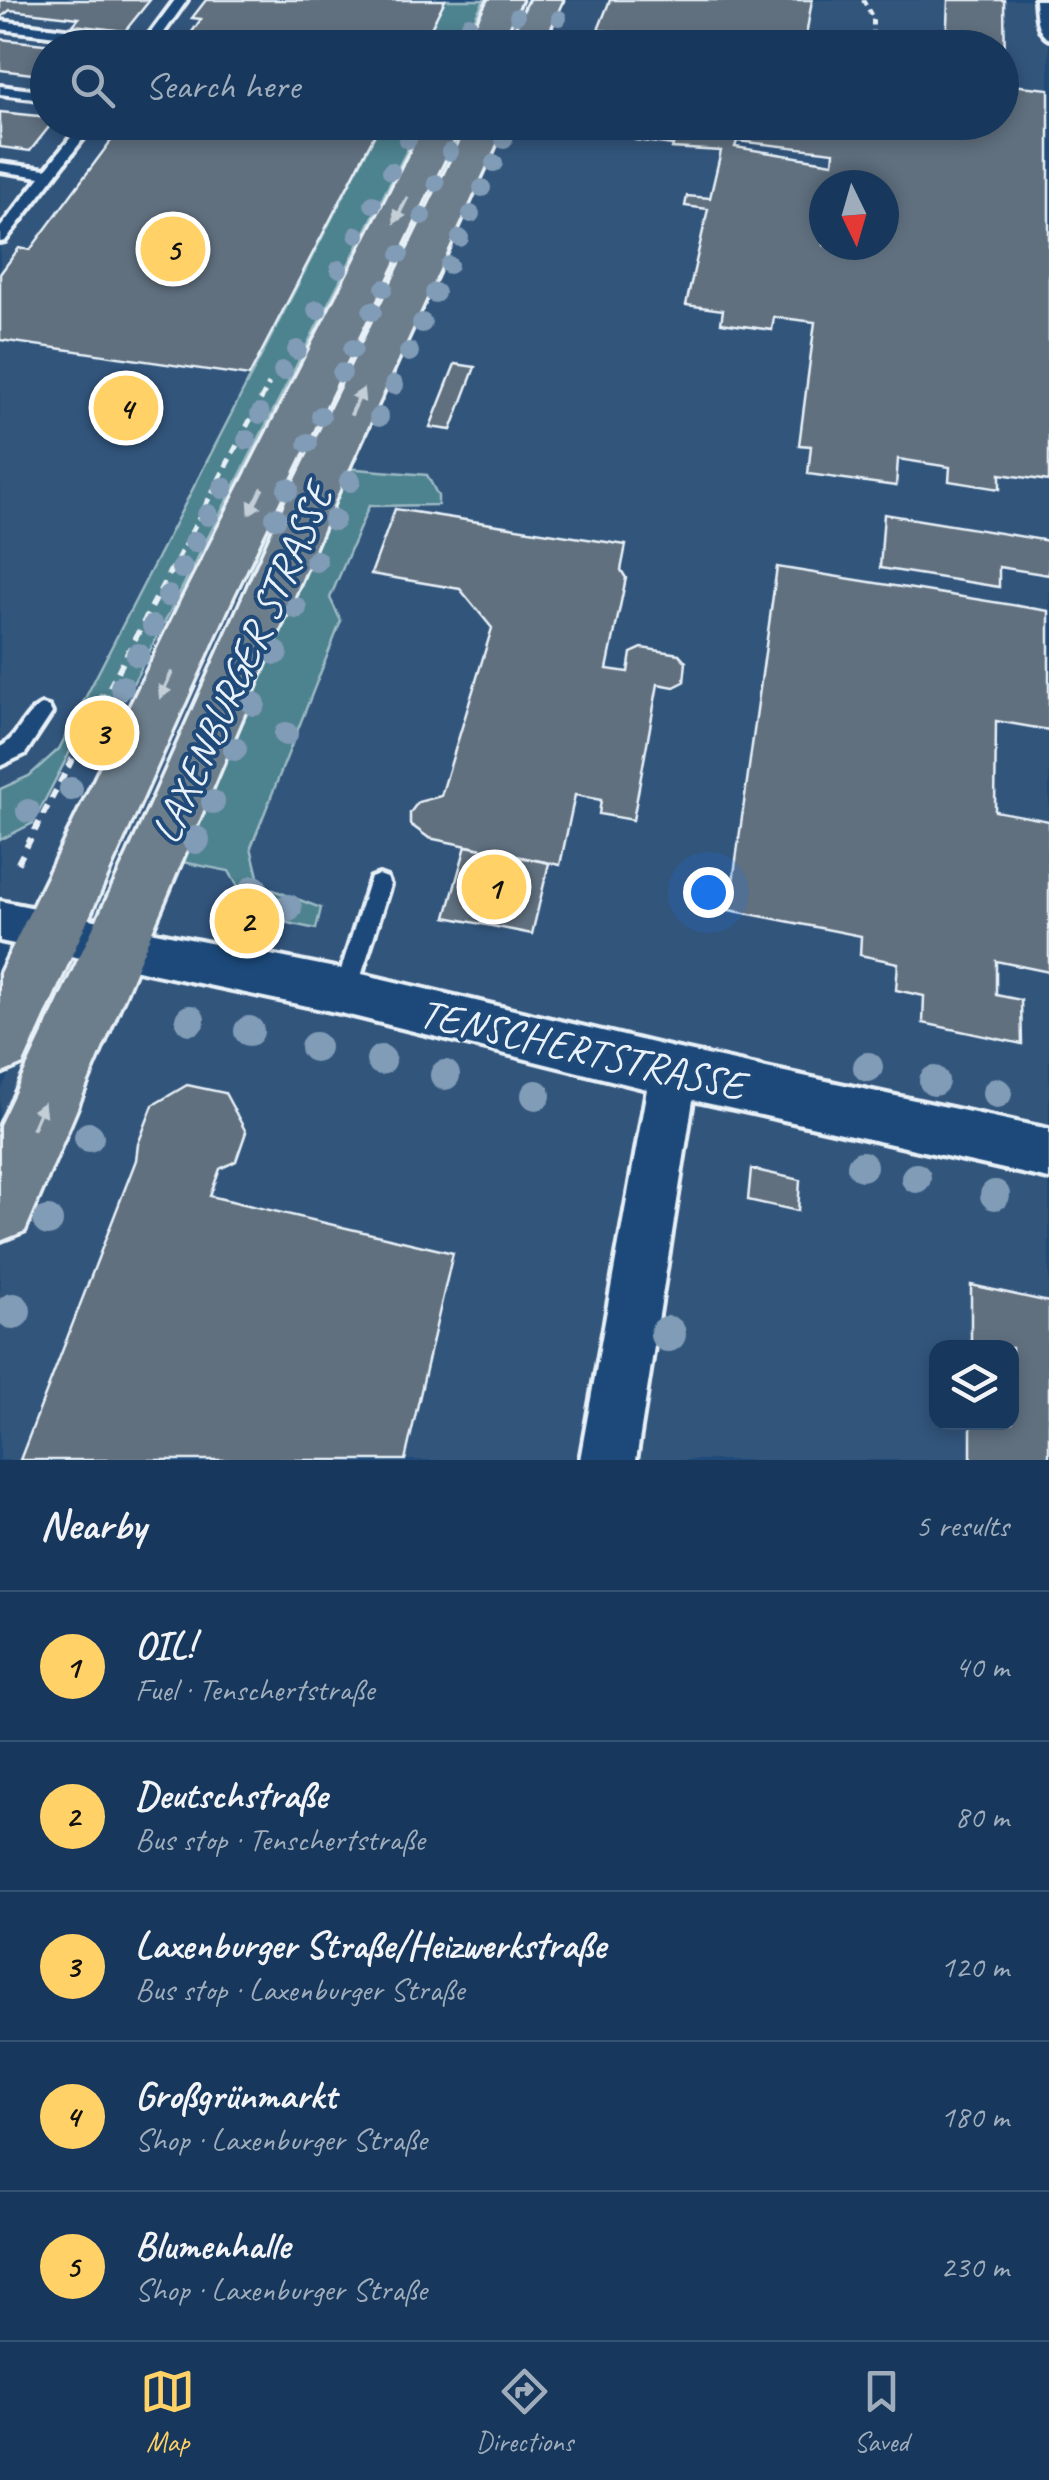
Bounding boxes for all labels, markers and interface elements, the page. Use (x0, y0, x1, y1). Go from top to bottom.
search box (30, 30, 1019, 140)
icon: search (65, 58, 120, 113)
text: Search here (145, 62, 300, 109)
north arrow (809, 170, 899, 260)
one-way arrow (392, 195, 409, 224)
pin: 5 (140, 212, 206, 286)
pin: 4 (94, 370, 158, 446)
one-way arrow (348, 387, 365, 416)
street label: LAXENBURGER STRASSE (139, 471, 347, 852)
one-way arrow (247, 486, 264, 515)
one-way arrow (158, 671, 175, 700)
pin: 3 (70, 696, 134, 770)
pin: 1 (462, 850, 526, 924)
your location (683, 867, 734, 918)
pin: 2 (214, 884, 280, 958)
street label: TENSCHERTSTRASSE (414, 986, 754, 1114)
one-way arrow (30, 1101, 46, 1131)
map controls (929, 1340, 1019, 1430)
button: layers (929, 1340, 1019, 1430)
text: Nearby (40, 1499, 146, 1552)
text: 5 results (915, 1505, 1009, 1546)
text: OIL! (135, 1622, 194, 1669)
text: 1 (65, 1646, 80, 1687)
text: 40 m (955, 1646, 1009, 1687)
text: Fuel · Tenschertstraße (135, 1669, 374, 1710)
text: Deutschstraße (135, 1772, 327, 1819)
text: 2 (65, 1796, 80, 1837)
text: 80 m (955, 1796, 1009, 1837)
text: Bus stop · Tenschertstraße (135, 1819, 425, 1860)
text: Laxenburger Straße/Heizwerkstraße (135, 1922, 605, 1969)
text: 3 (65, 1946, 80, 1987)
text: 120 m (940, 1946, 1009, 1987)
text: Bus stop · Laxenburger Straße (135, 1969, 464, 2010)
text: Großgrünmarkt (135, 2072, 336, 2119)
text: 4 (65, 2096, 80, 2137)
text: 180 m (940, 2096, 1009, 2137)
text: Shop · Laxenburger Straße (135, 2119, 427, 2160)
text: Blumenhalle (135, 2222, 290, 2269)
text: 5 (66, 2246, 79, 2287)
text: 230 m (940, 2246, 1009, 2287)
text: Shop · Laxenburger Straße (135, 2269, 427, 2310)
tab: Map (140, 2364, 195, 2459)
tab: Directions (476, 2364, 573, 2459)
tab: Saved (854, 2364, 909, 2459)

